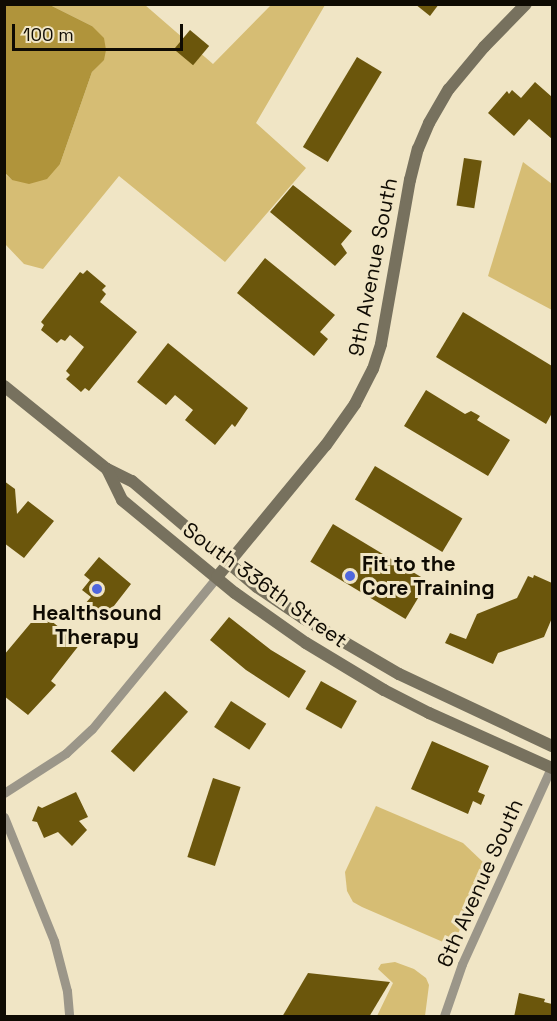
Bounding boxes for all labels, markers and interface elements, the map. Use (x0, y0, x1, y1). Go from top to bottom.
scale bar (15, 12, 186, 50)
text: 100 m (23, 23, 74, 46)
street label: 9th Avenue South (343, 175, 403, 359)
street label: South 336th Street (178, 517, 352, 653)
place label: Fit to the Core Training (362, 551, 495, 601)
marker: Fit to the Core Training (343, 569, 357, 583)
marker: Healthsound Therapy (88, 580, 106, 598)
place label: Healthsound Therapy (32, 600, 162, 650)
street label: 6th Avenue South (432, 795, 528, 971)

